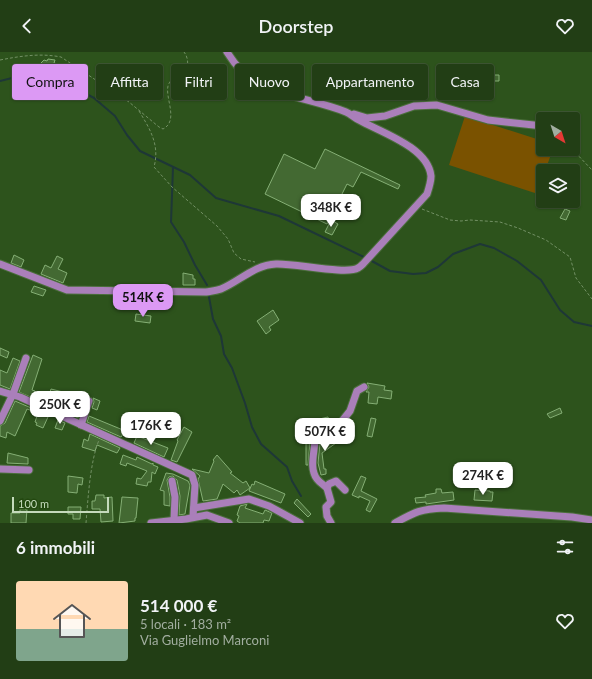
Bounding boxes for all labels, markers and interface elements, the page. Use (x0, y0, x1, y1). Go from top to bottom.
icon: back (16, 15, 38, 37)
text: Doorstep (259, 15, 333, 37)
icon: heart (554, 15, 576, 37)
chip: Compra (12, 64, 88, 100)
chip: Affitta (96, 64, 163, 100)
chip: Filtri (171, 64, 227, 100)
chip: Nuovo (235, 64, 304, 100)
chip: Appartamento (312, 64, 428, 100)
chip: Casa (436, 64, 494, 100)
north arrow (536, 112, 580, 156)
map controls (536, 112, 580, 208)
button: layers (536, 164, 580, 208)
pin: 348K € (298, 194, 364, 228)
text: 348K € (310, 199, 352, 215)
pin: 514K € (110, 284, 176, 318)
text: 514K € (122, 289, 164, 305)
pin: 250K € (27, 391, 93, 425)
text: 250K € (39, 396, 81, 412)
pin: 176K € (118, 412, 184, 446)
text: 176K € (130, 417, 172, 433)
pin: 507K € (292, 418, 358, 452)
text: 507K € (304, 423, 346, 439)
pin: 274K € (450, 462, 516, 496)
text: 274K € (462, 467, 504, 483)
scale bar (12, 495, 109, 514)
text: 100 m (18, 497, 49, 510)
icon: filters (554, 536, 576, 558)
text: 6 immobili (16, 537, 95, 558)
text: 514 000 € (140, 595, 217, 616)
icon: home (48, 597, 96, 645)
icon: heart (554, 610, 576, 632)
text: 5 locali · 183 m² (140, 616, 231, 632)
text: Via Guglielmo Marconi (140, 632, 269, 648)

